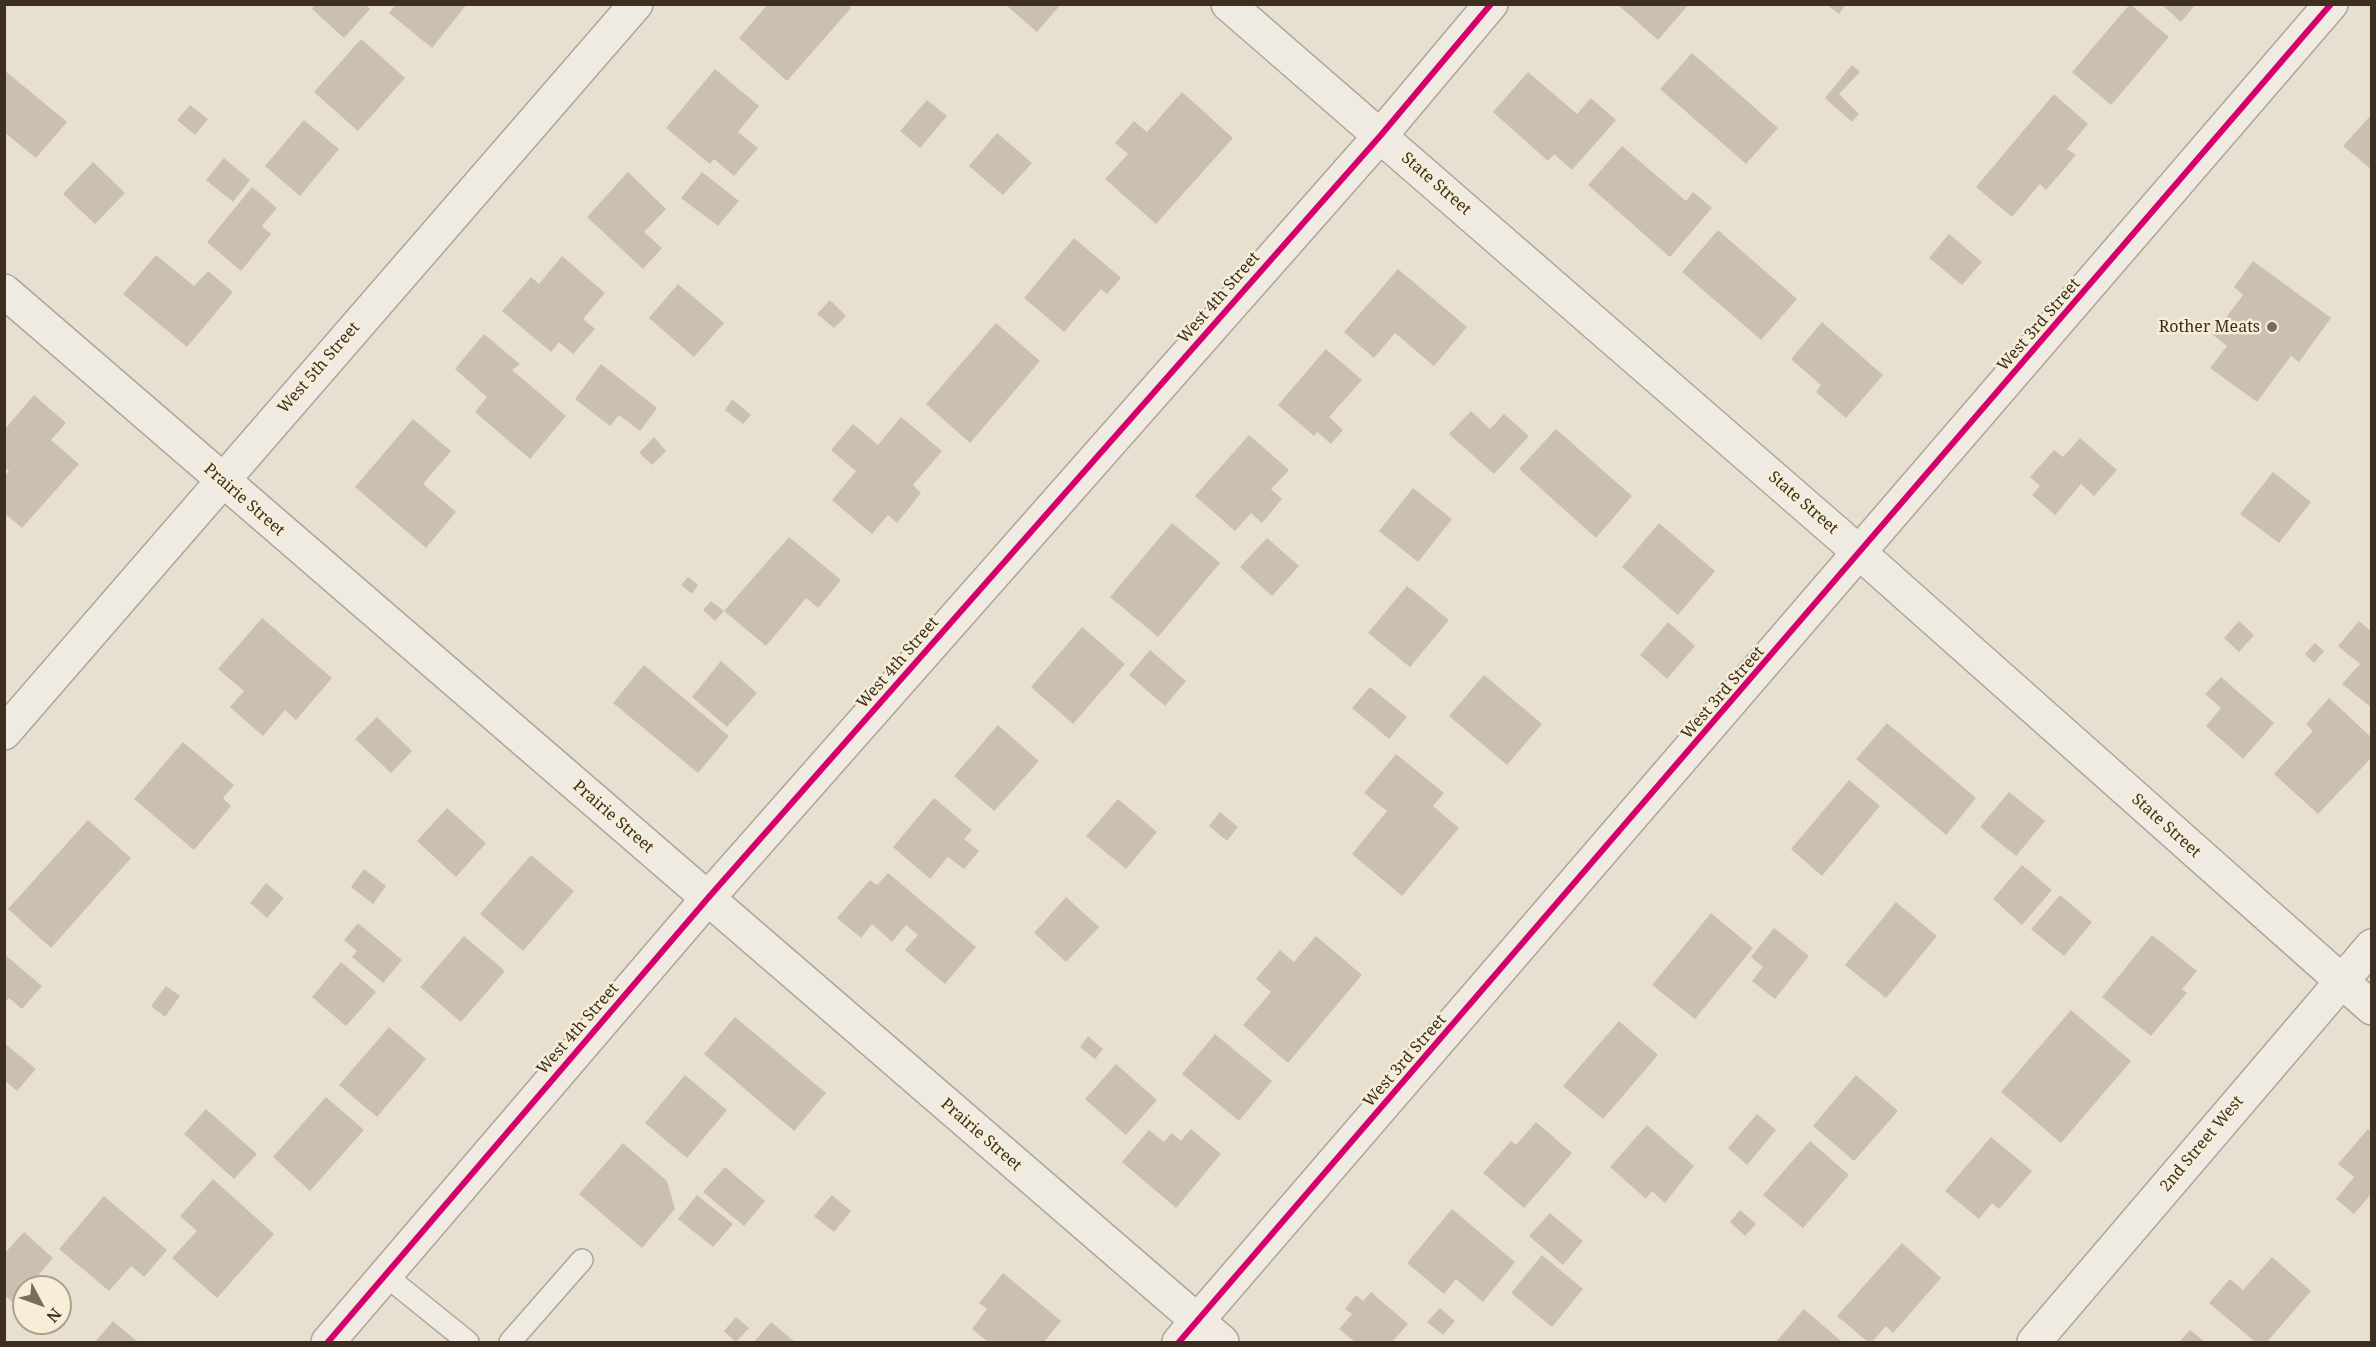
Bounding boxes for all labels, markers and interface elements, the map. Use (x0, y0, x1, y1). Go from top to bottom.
street label: State Street (1397, 148, 1475, 220)
street label: West 4th Street (1174, 248, 1264, 348)
street label: West 3rd Street (1994, 275, 2084, 375)
place label: Rother Meats (2159, 317, 2260, 337)
street label: West 5th Street (274, 318, 364, 418)
marker: Rother Meats (2265, 320, 2279, 334)
street label: Prairie Street (200, 460, 288, 540)
street label: State Street (1764, 467, 1842, 539)
street label: West 4th Street (853, 613, 943, 713)
street label: West 3rd Street (1678, 643, 1768, 743)
street label: Prairie Street (569, 777, 657, 857)
street label: State Street (2128, 790, 2204, 862)
street label: West 4th Street (533, 979, 623, 1079)
street label: West 3rd Street (1360, 1011, 1450, 1111)
street label: 2nd Street West (2156, 1092, 2248, 1196)
street label: Prairie Street (937, 1095, 1025, 1175)
north arrow (12, 1275, 72, 1335)
text: N (42, 1304, 67, 1327)

